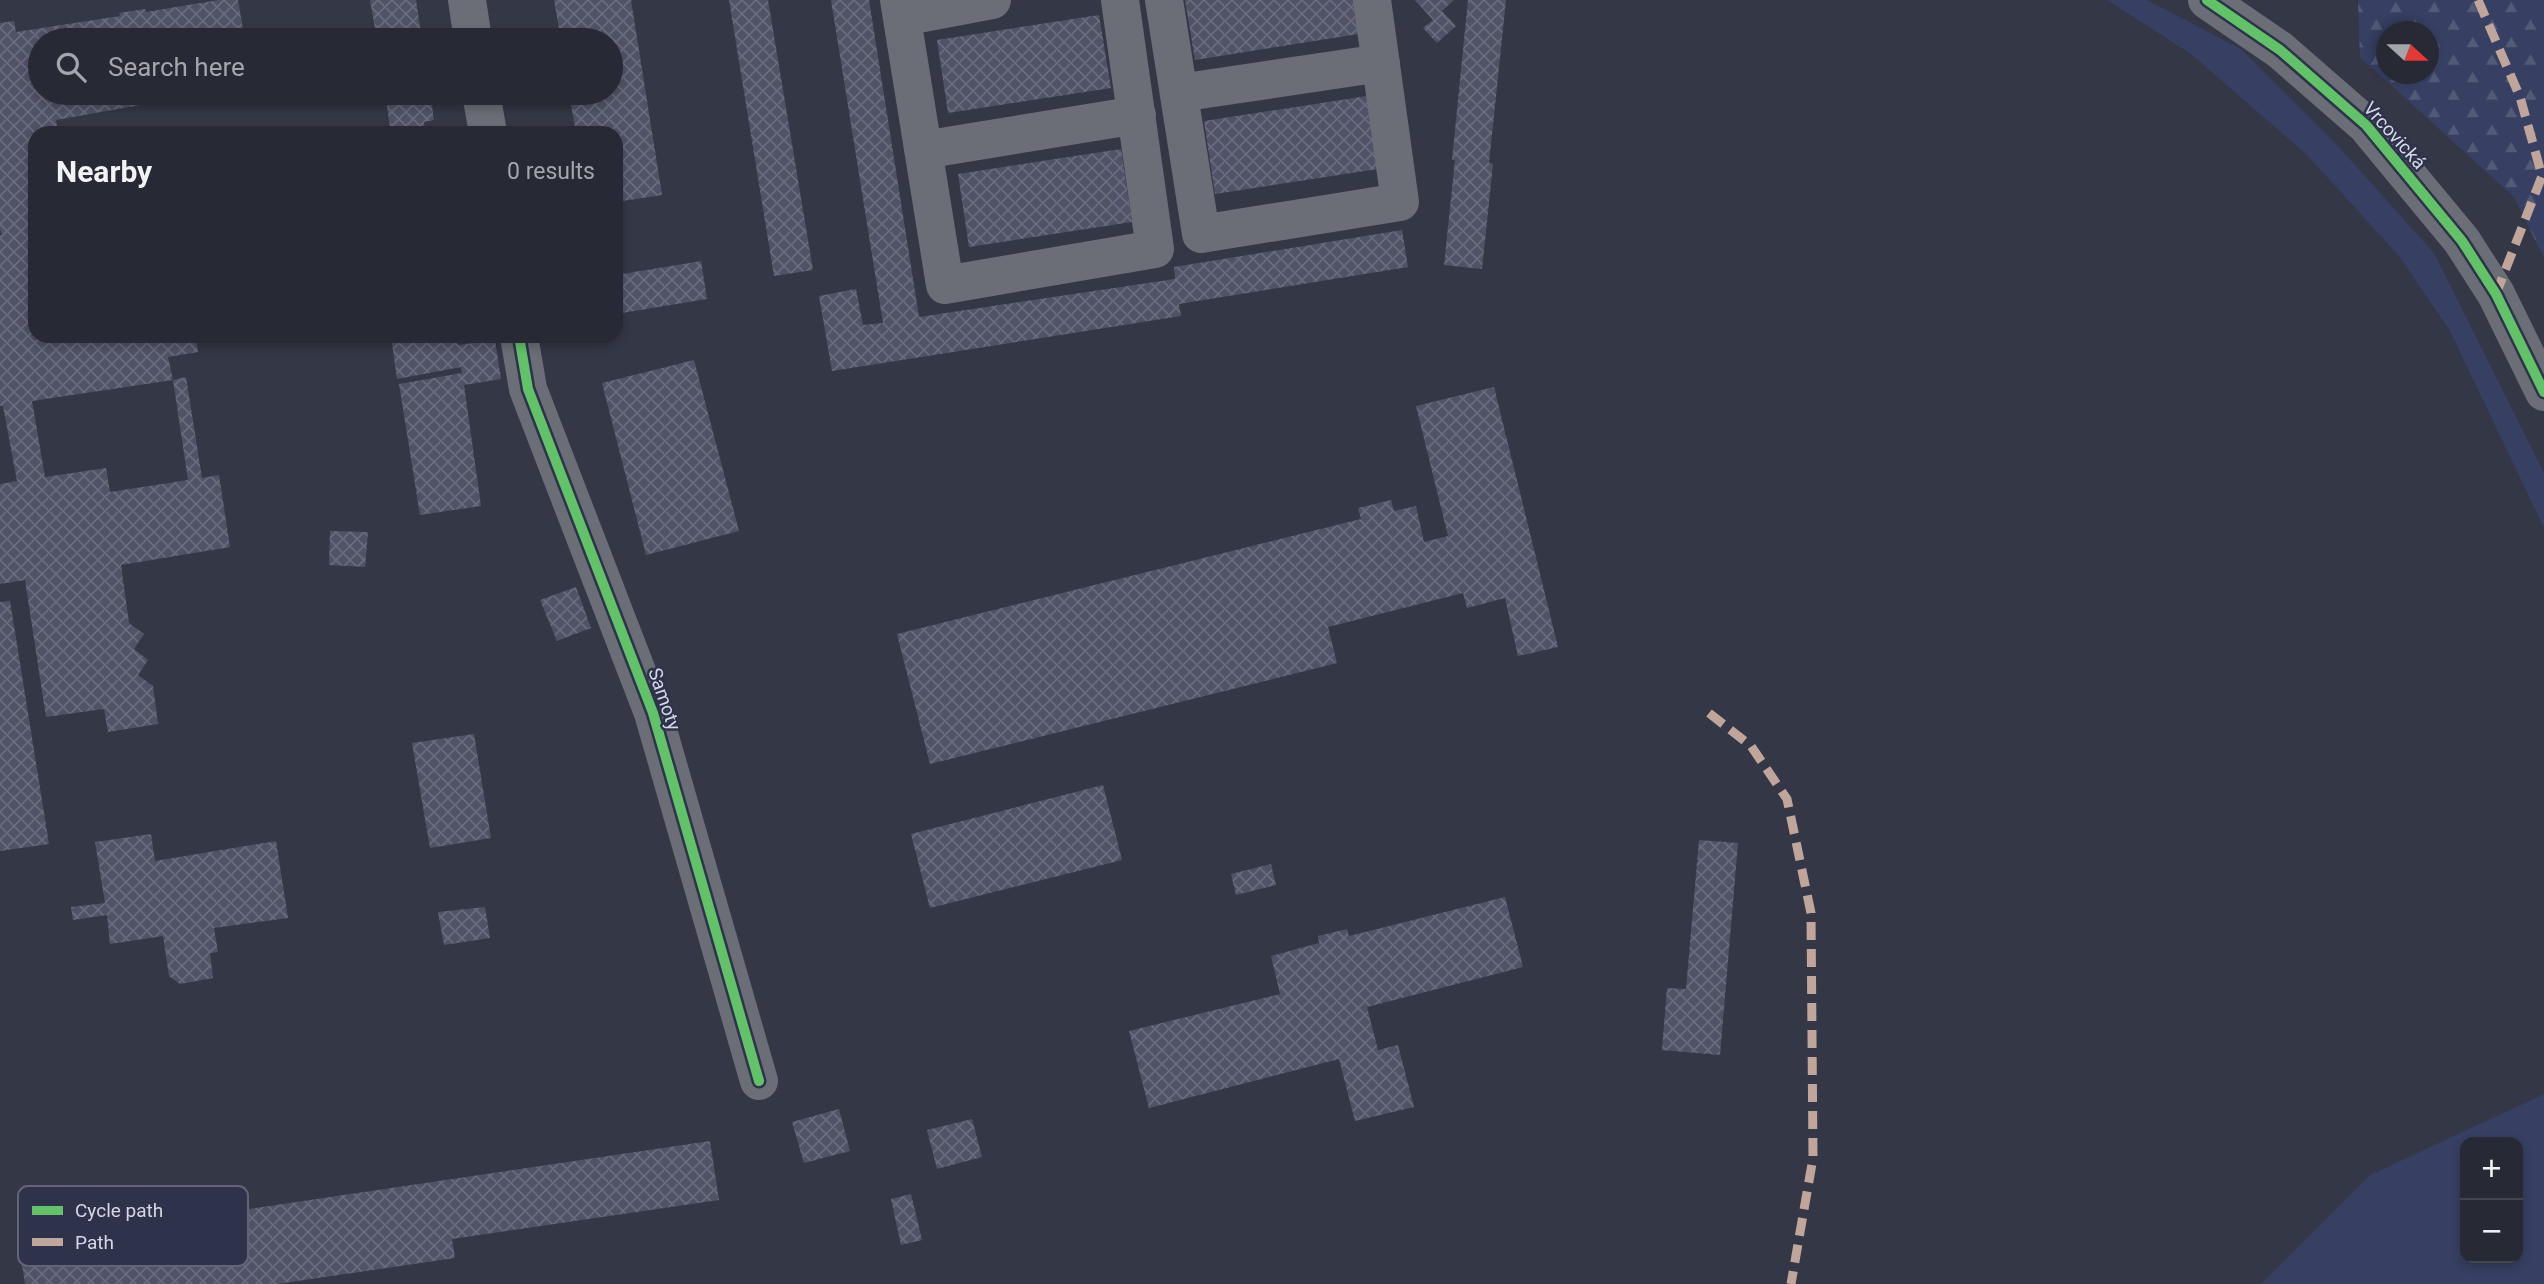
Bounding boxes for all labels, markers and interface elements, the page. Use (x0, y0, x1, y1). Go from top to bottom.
north arrow (2376, 21, 2439, 84)
search box (28, 28, 623, 105)
icon: search (52, 48, 90, 86)
text: Search here (108, 52, 245, 82)
street label: Vrcovická (2358, 97, 2431, 174)
text: Nearby (56, 154, 152, 189)
text: 0 results (507, 158, 595, 185)
street label: Samoty (643, 665, 686, 733)
map controls (2460, 1137, 2523, 1263)
button: + (2460, 1137, 2523, 1200)
legend (18, 1186, 248, 1266)
text: Cycle path (75, 1199, 163, 1222)
button: − (2460, 1200, 2523, 1263)
text: Path (75, 1231, 114, 1254)

